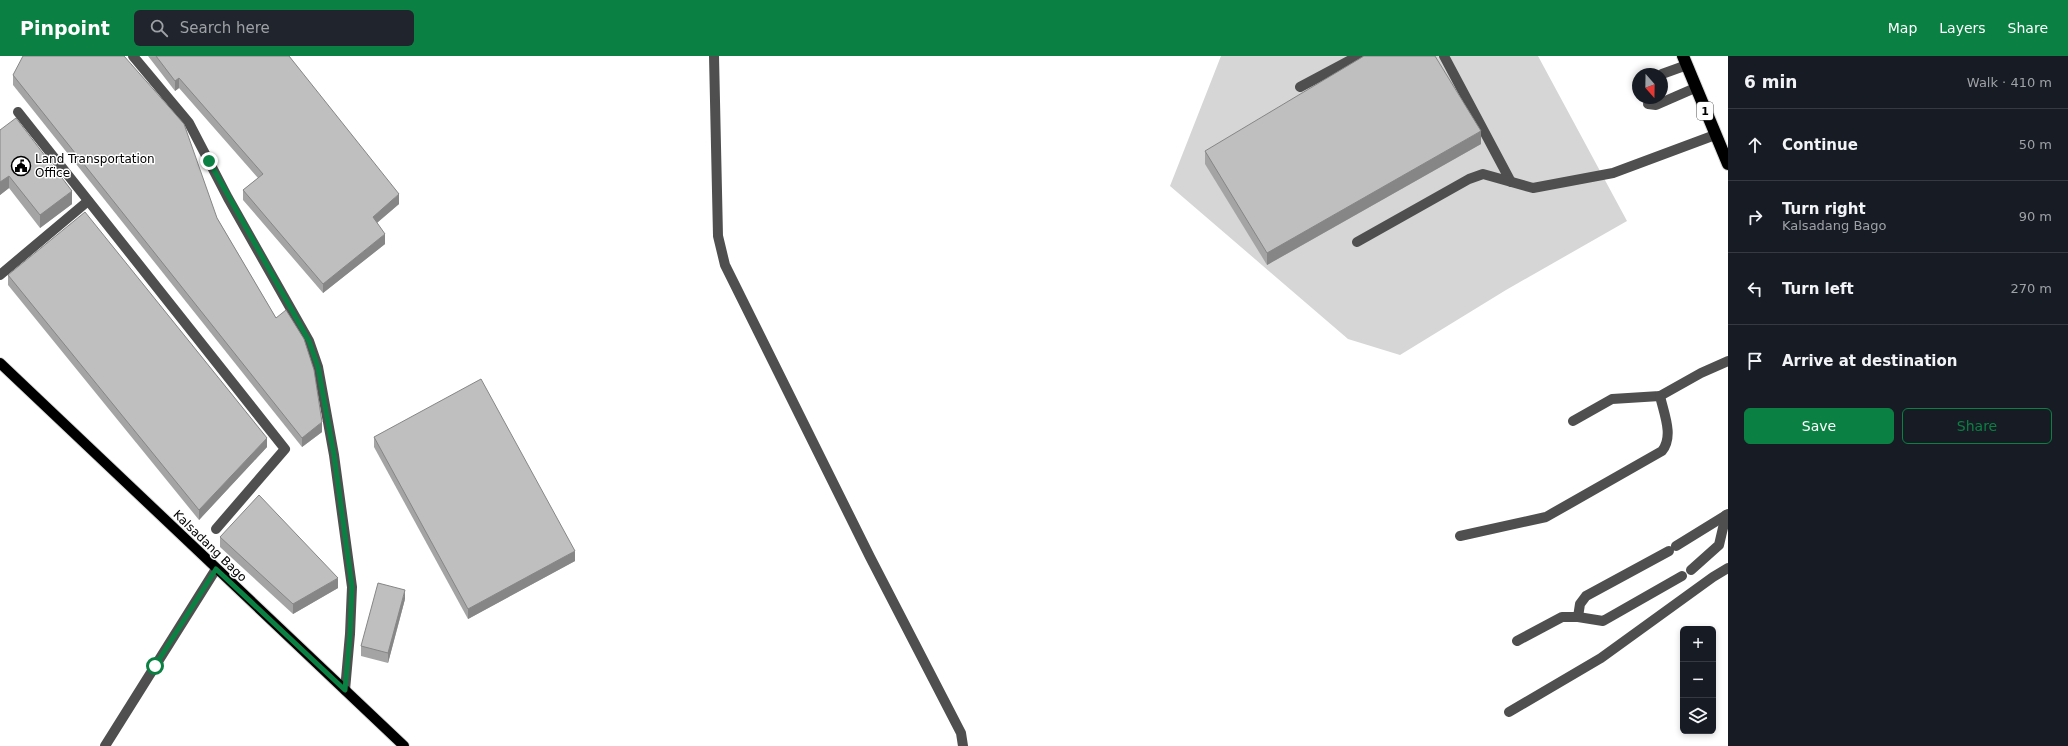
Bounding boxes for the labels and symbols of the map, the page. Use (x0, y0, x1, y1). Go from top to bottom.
north arrow (1632, 68, 1668, 104)
road number: 1 (1697, 102, 1713, 120)
place label: Land Transportation Office (35, 152, 155, 180)
route end (200, 152, 218, 170)
public building icon: Land Transportation Office (10, 155, 32, 177)
street label: Kalsadang Bago (170, 507, 250, 585)
route start (146, 657, 164, 675)

